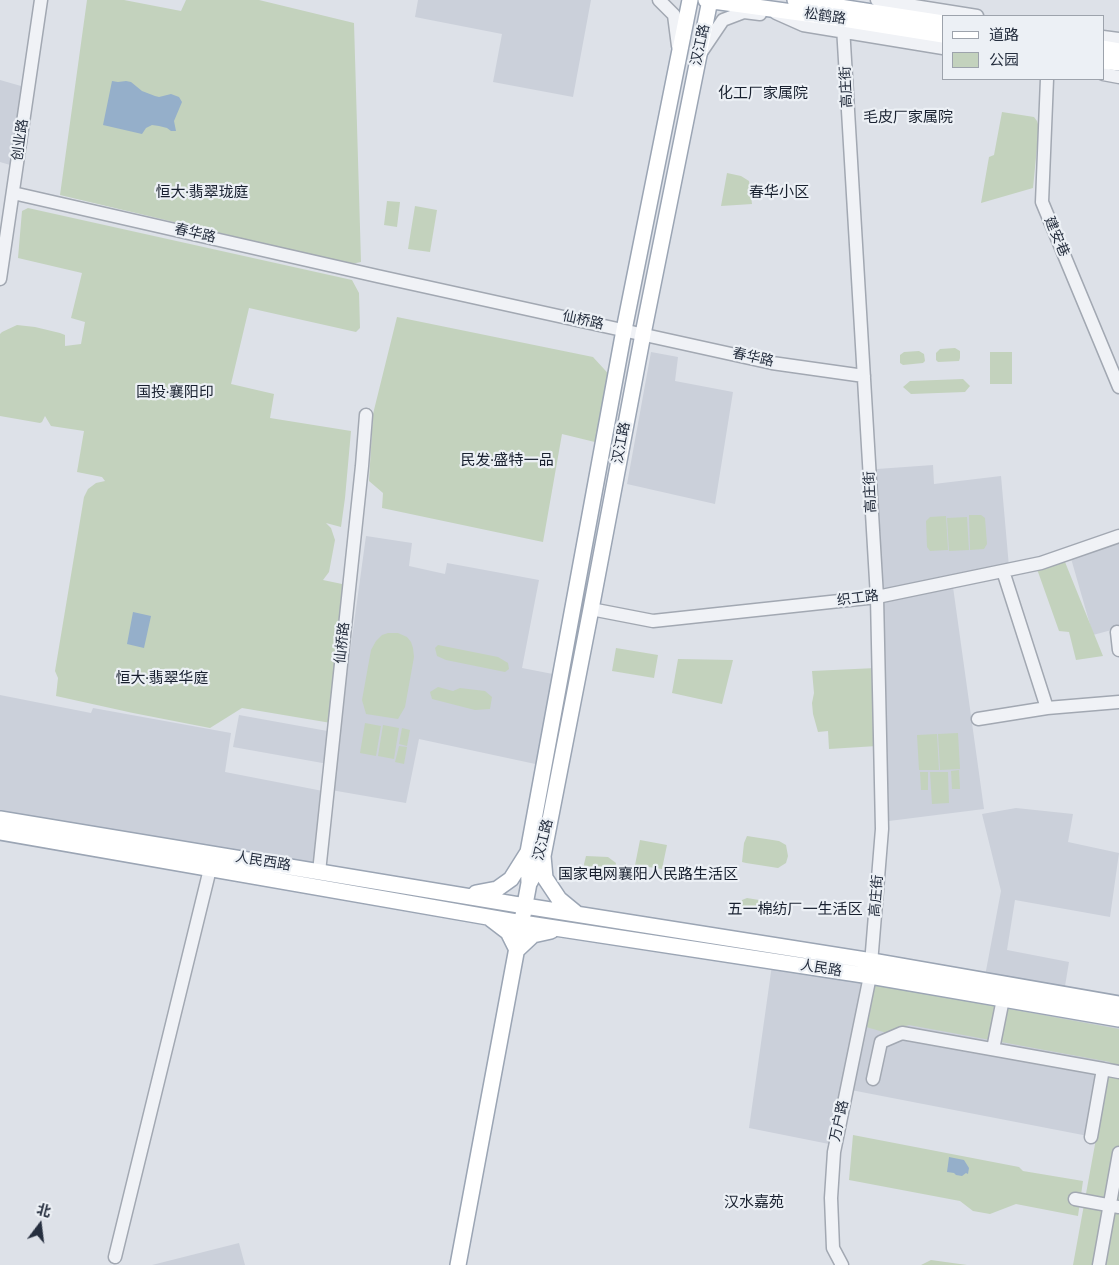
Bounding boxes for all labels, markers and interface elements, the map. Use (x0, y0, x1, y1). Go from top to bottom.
street label: 松鹤路 (803, 6, 847, 28)
legend (942, 15, 1104, 80)
street label: 汉江路 (688, 23, 714, 67)
text: 道路 (989, 24, 1019, 45)
text: 公园 (989, 49, 1019, 70)
street label: 高庄街 (838, 66, 856, 108)
district label: 化工厂家属院 (718, 85, 808, 103)
district label: 毛皮厂家属院 (863, 109, 953, 127)
street label: 创业路 (10, 118, 32, 162)
district label: 恒大·翡翠珑庭 (155, 184, 249, 202)
district label: 春华小区 (749, 184, 809, 202)
street label: 建安巷 (1040, 214, 1072, 260)
street label: 春华路 (173, 221, 217, 247)
street label: 仙桥路 (561, 308, 605, 334)
street label: 春华路 (731, 345, 775, 371)
district label: 国投·襄阳印 (136, 384, 214, 402)
street label: 汉江路 (610, 421, 634, 465)
district label: 民发·盛特一品 (460, 452, 554, 470)
street label: 高庄街 (862, 471, 880, 513)
street label: 织工路 (836, 588, 880, 610)
street label: 仙桥路 (332, 621, 354, 665)
district label: 恒大·翡翠华庭 (115, 670, 209, 688)
street label: 汉江路 (531, 818, 557, 862)
street label: 人民西路 (234, 849, 292, 875)
district label: 国家电网襄阳人民路生活区 (558, 866, 738, 884)
street label: 高庄街 (867, 874, 887, 918)
district label: 五一棉纺厂一生活区 (728, 901, 862, 919)
street label: 人民路 (799, 957, 843, 981)
street label: 万户路 (827, 1099, 853, 1143)
district label: 汉水嘉苑 (724, 1194, 784, 1212)
text: 北 (35, 1199, 53, 1222)
north arrow (15, 1200, 65, 1250)

